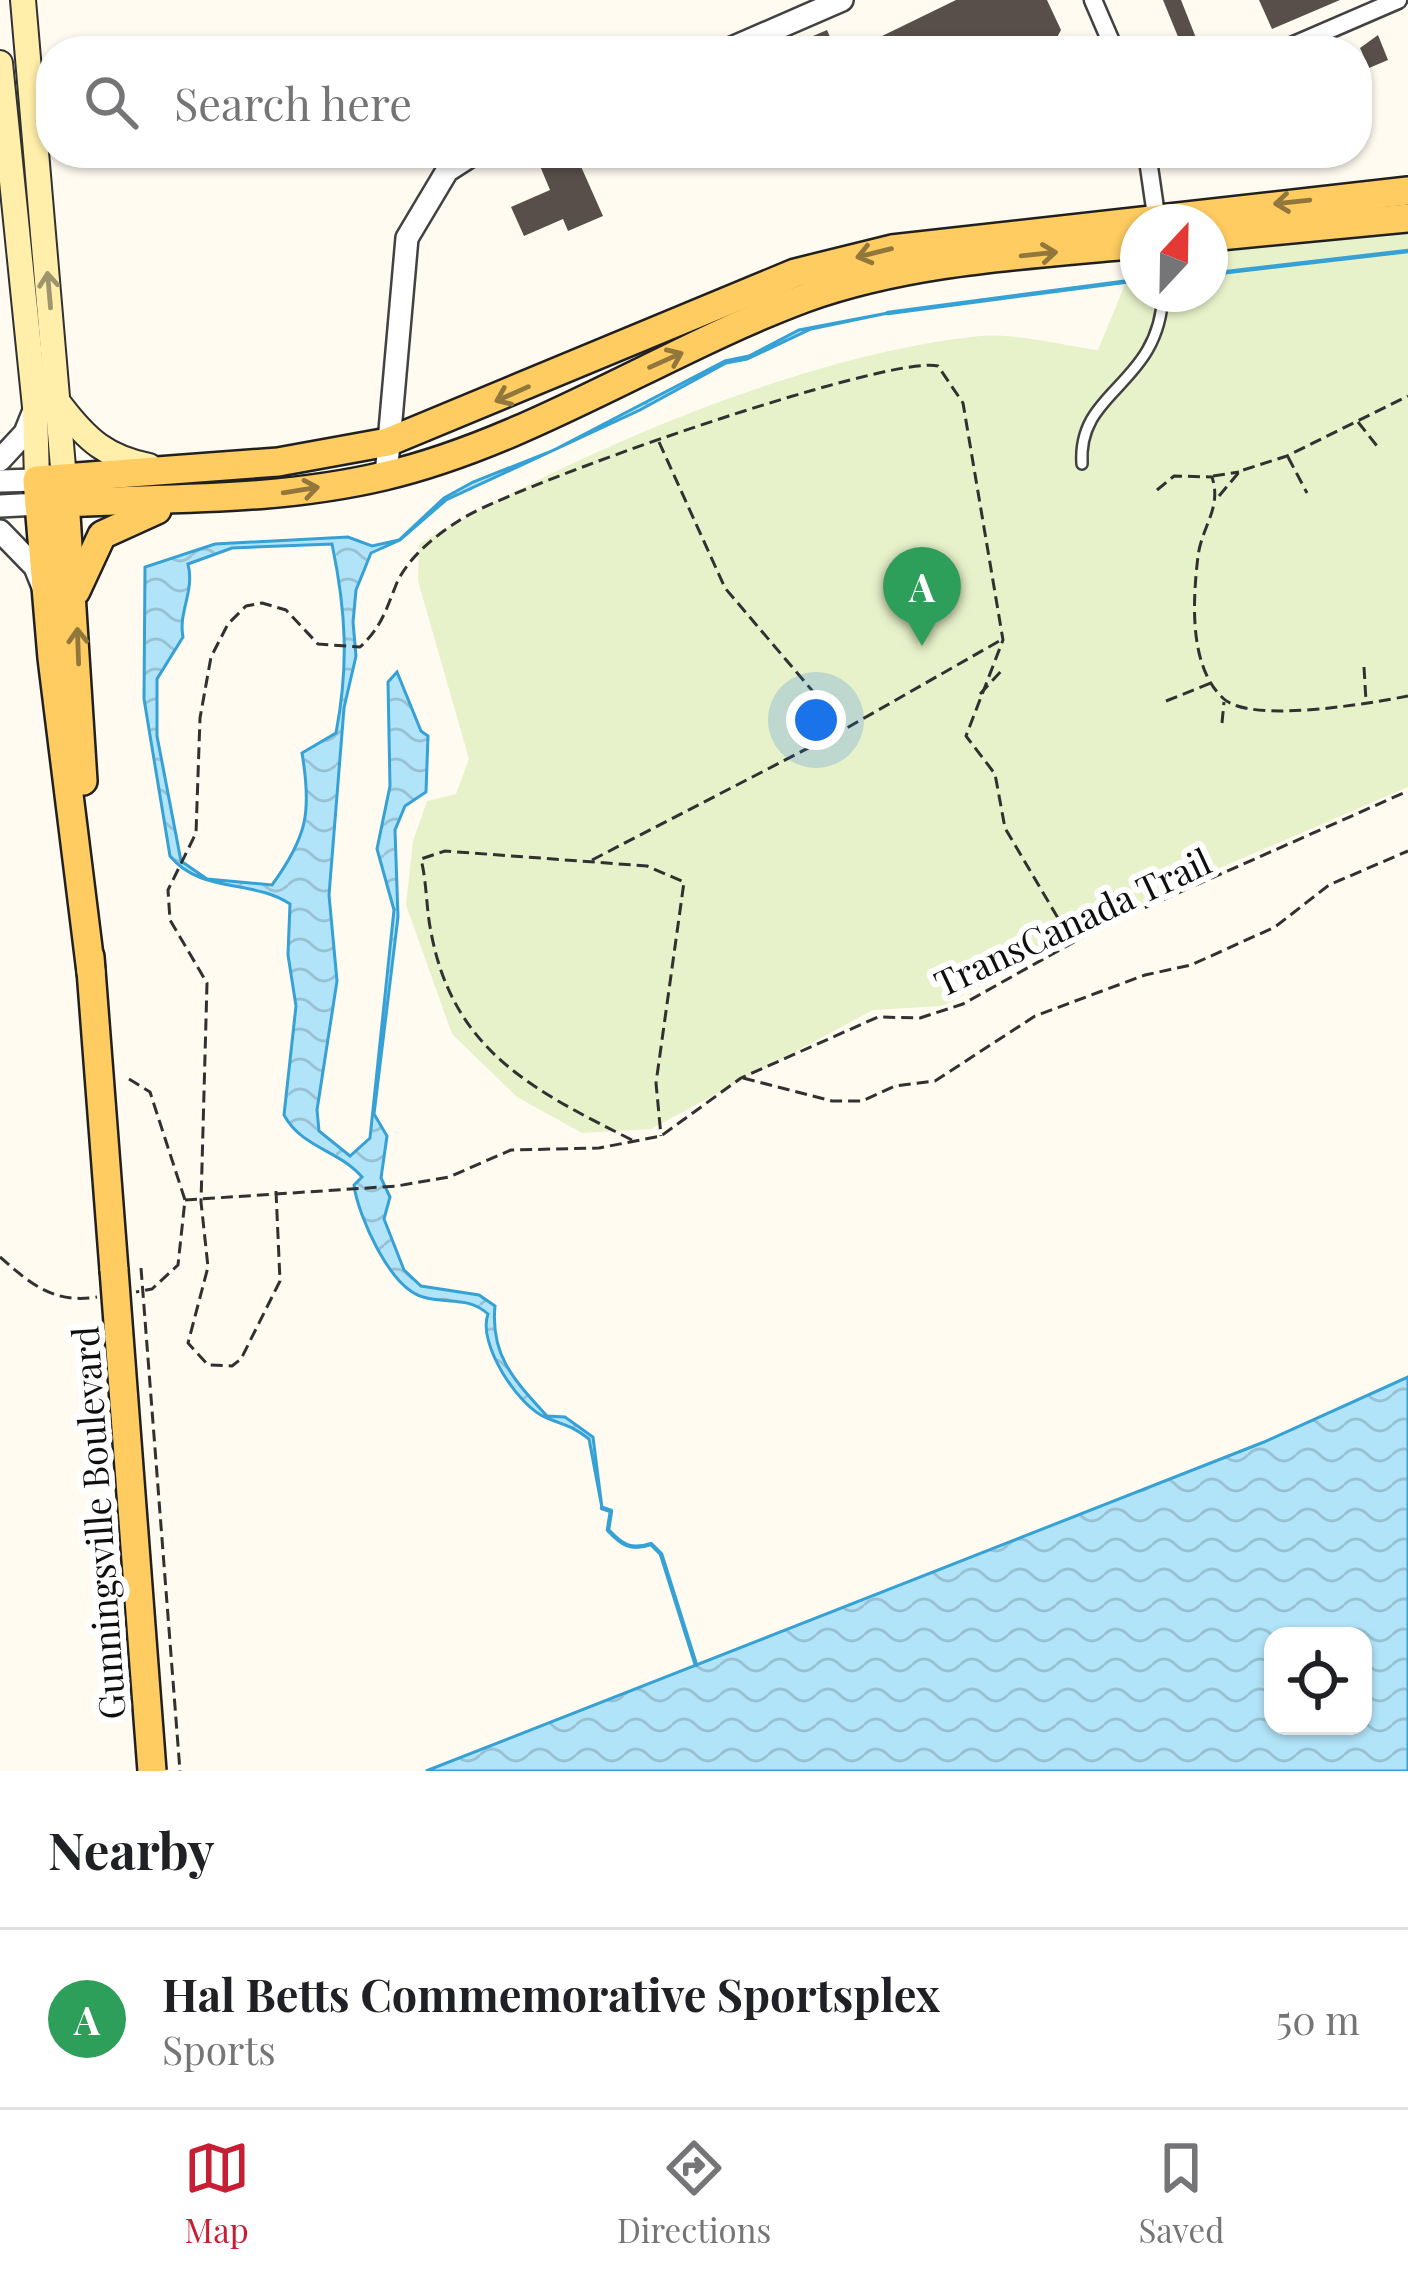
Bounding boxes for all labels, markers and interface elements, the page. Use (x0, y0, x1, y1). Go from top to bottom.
search box (36, 36, 1372, 168)
icon: search (78, 69, 144, 135)
text: Search here (174, 72, 412, 132)
one-way arrow (1273, 192, 1312, 214)
north arrow (1120, 204, 1228, 312)
one-way arrow (1018, 242, 1057, 265)
one-way arrow (855, 243, 893, 265)
one-way arrow (37, 271, 60, 310)
one-way arrow (648, 347, 684, 369)
one-way arrow (495, 384, 531, 406)
one-way arrow (281, 477, 320, 500)
pin: A (883, 547, 961, 646)
one-way arrow (66, 627, 89, 666)
your location (786, 690, 846, 750)
street label: TransCanada Trail (926, 836, 1218, 1006)
street label: Gunningsville Boulevard (59, 1325, 135, 1721)
map controls (1264, 1627, 1372, 1735)
button: locate (1264, 1627, 1372, 1735)
text: Nearby (48, 1815, 214, 1883)
text: Hal Betts Commemorative Sportsplex (162, 1963, 940, 2023)
text: A (74, 1993, 100, 2045)
text: 50 m (1276, 1993, 1360, 2045)
text: Sports (162, 2023, 276, 2075)
tab: Map (184, 2135, 250, 2251)
tab: Directions (617, 2135, 771, 2251)
tab: Saved (1139, 2135, 1224, 2251)

